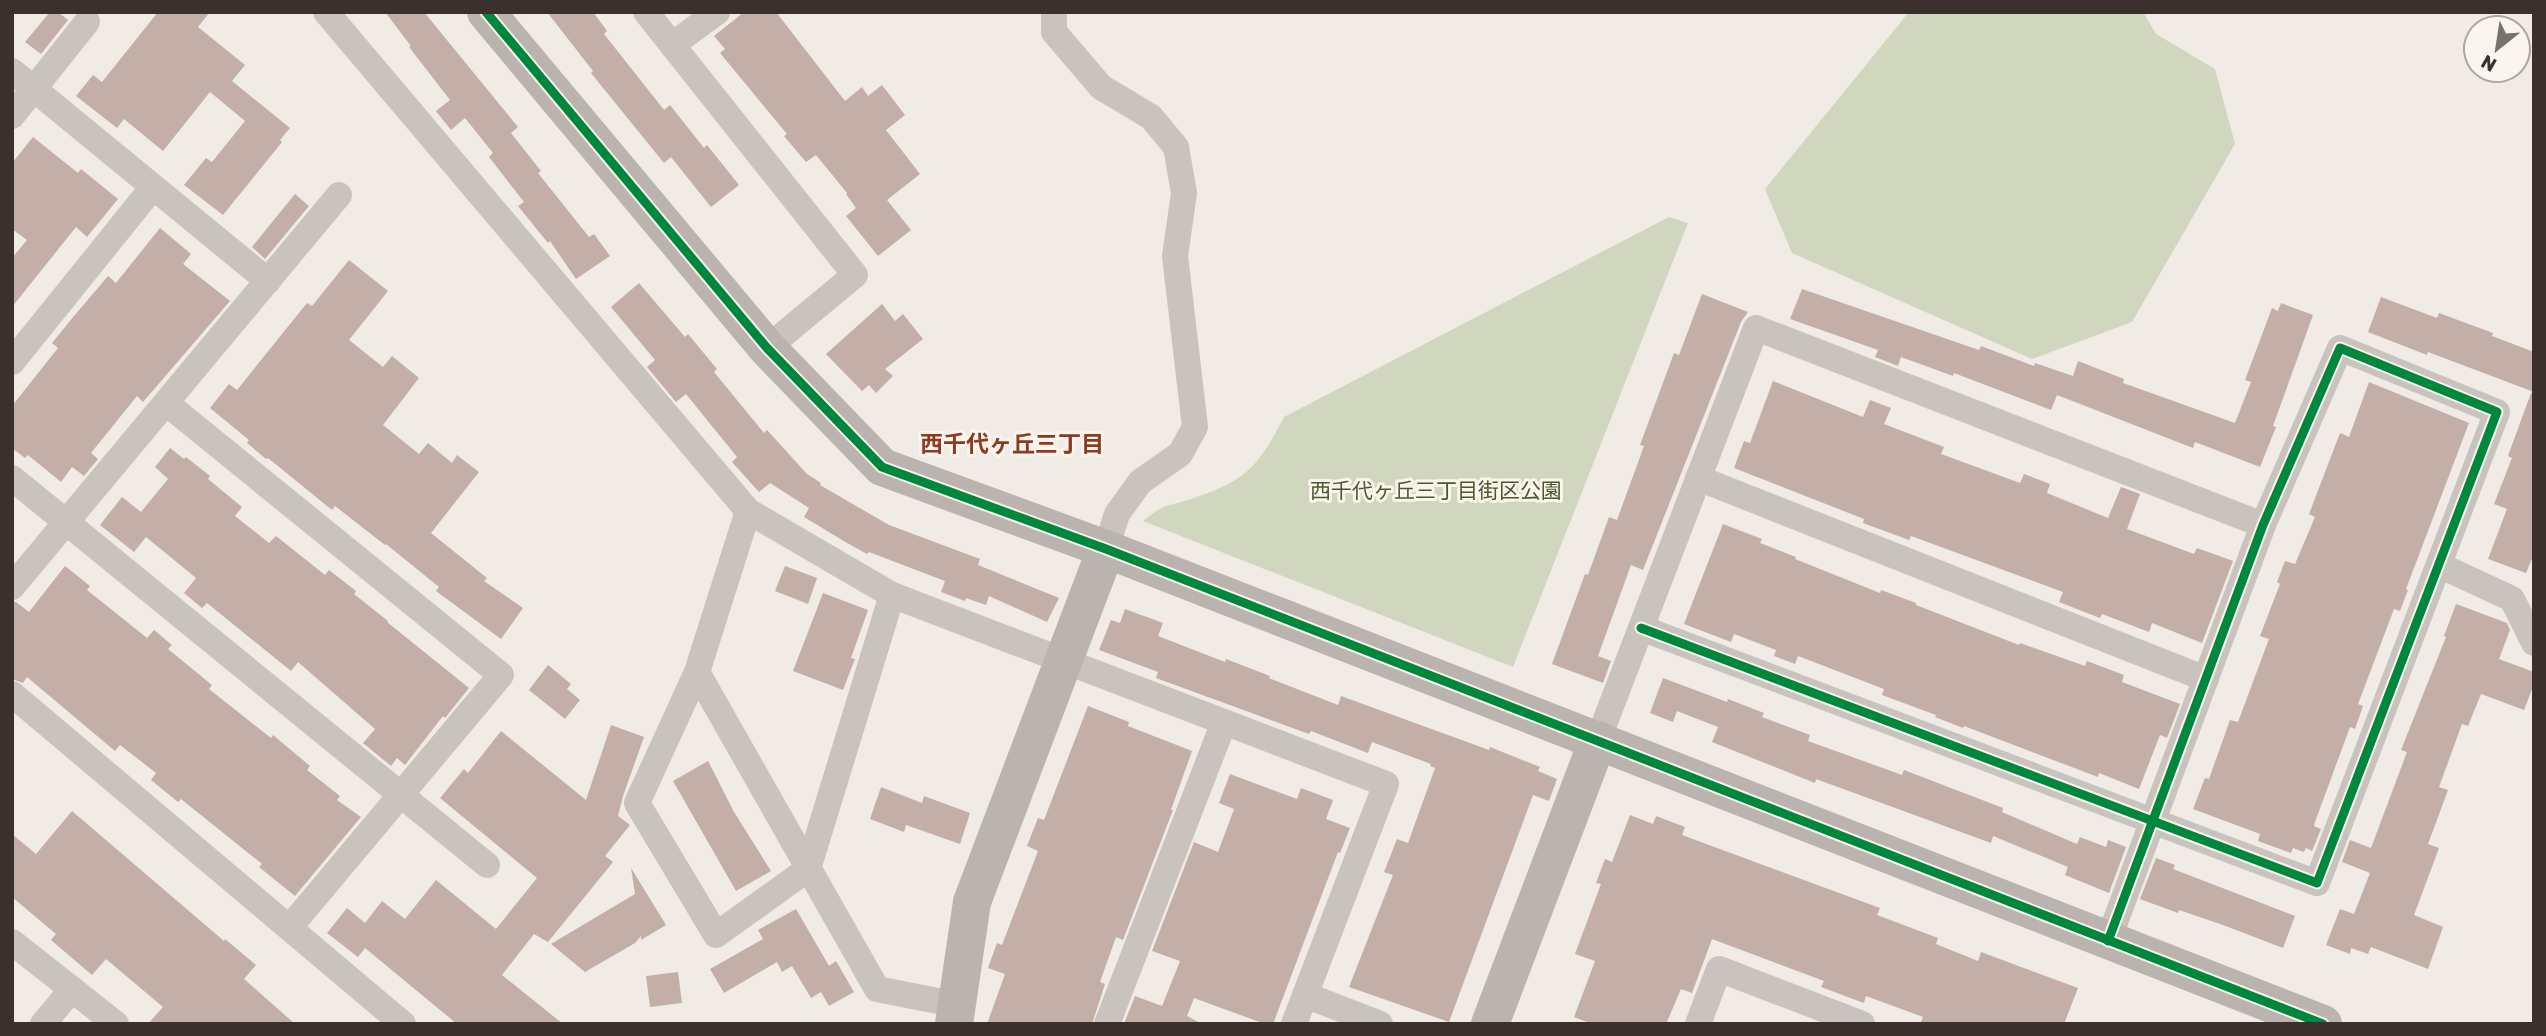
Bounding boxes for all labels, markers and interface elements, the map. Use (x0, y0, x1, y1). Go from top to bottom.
north arrow (2462, 14, 2532, 84)
text: N (2477, 50, 2500, 77)
district label: 西千代ヶ丘三丁目 (920, 430, 1104, 458)
park label: 西千代ヶ丘三丁目街区公園 (1310, 478, 1562, 503)

